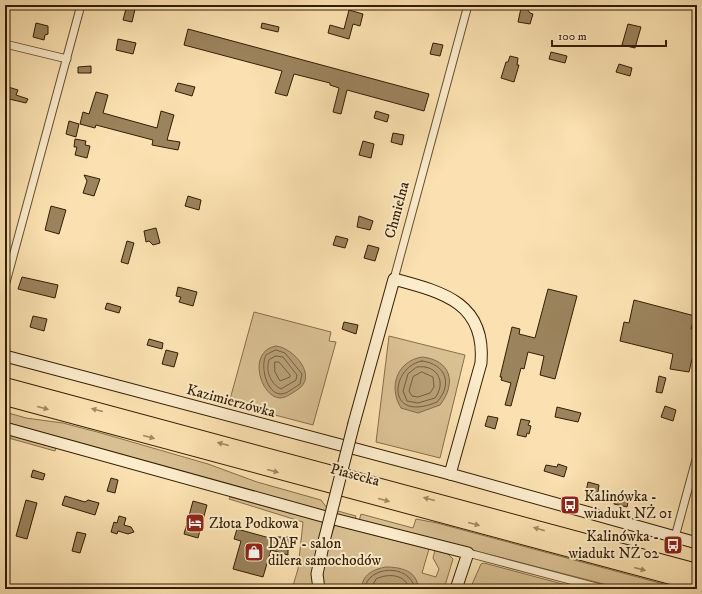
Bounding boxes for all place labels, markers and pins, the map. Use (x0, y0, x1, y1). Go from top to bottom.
place label: Kalinówka - wiadukt NŻ 01 (583, 487, 673, 523)
bus stop icon: Kalinówka - wiadukt NŻ 01 (559, 494, 581, 516)
hotel icon: Złota Podkowa (184, 512, 206, 534)
place label: Złota Podkowa (209, 514, 299, 533)
place label: Kalinówka - wiadukt NŻ 02 (567, 527, 660, 563)
place label: DAF - salon dilera samochodów (268, 534, 381, 570)
bus stop icon: Kalinówka - wiadukt NŻ 02 (662, 534, 684, 556)
shop icon: DAF - salon dilera samochodów (243, 541, 265, 563)

